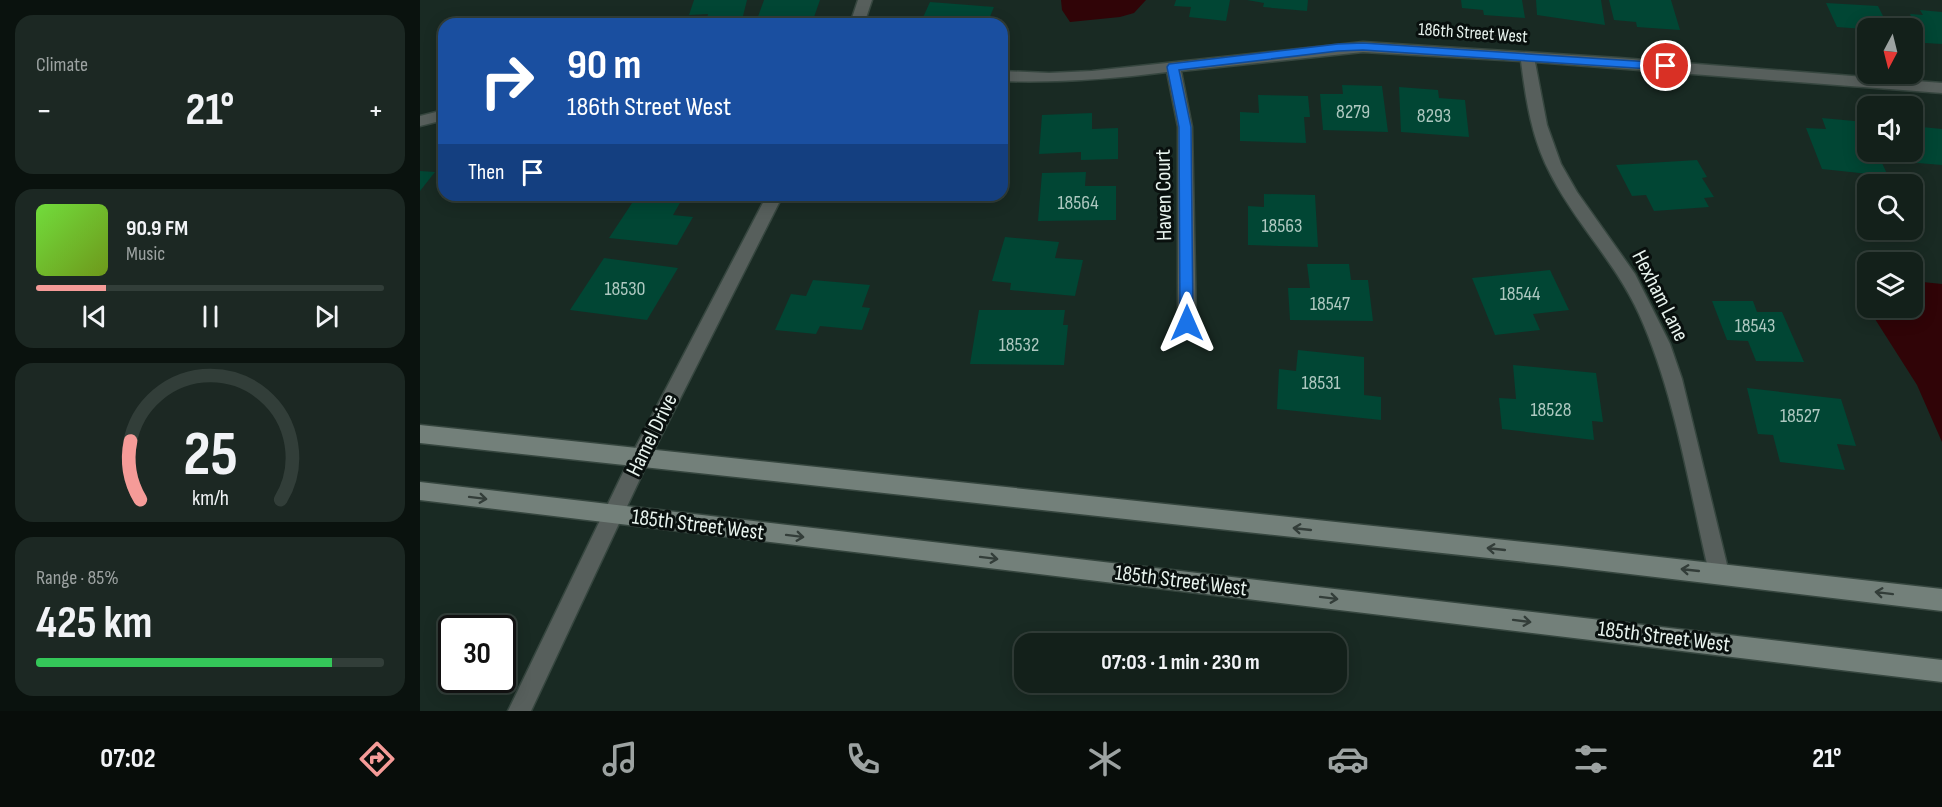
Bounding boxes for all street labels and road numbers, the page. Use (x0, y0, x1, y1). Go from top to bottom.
street label: 186th Street West (1418, 19, 1529, 47)
street label: Haven Court (1150, 149, 1178, 241)
street label: Hexham Lane (1626, 246, 1694, 346)
street label: Hamel Drive (620, 389, 684, 481)
street label: 185th Street West (630, 503, 766, 547)
street label: 185th Street West (1113, 559, 1249, 603)
street label: 185th Street West (1596, 615, 1732, 659)

